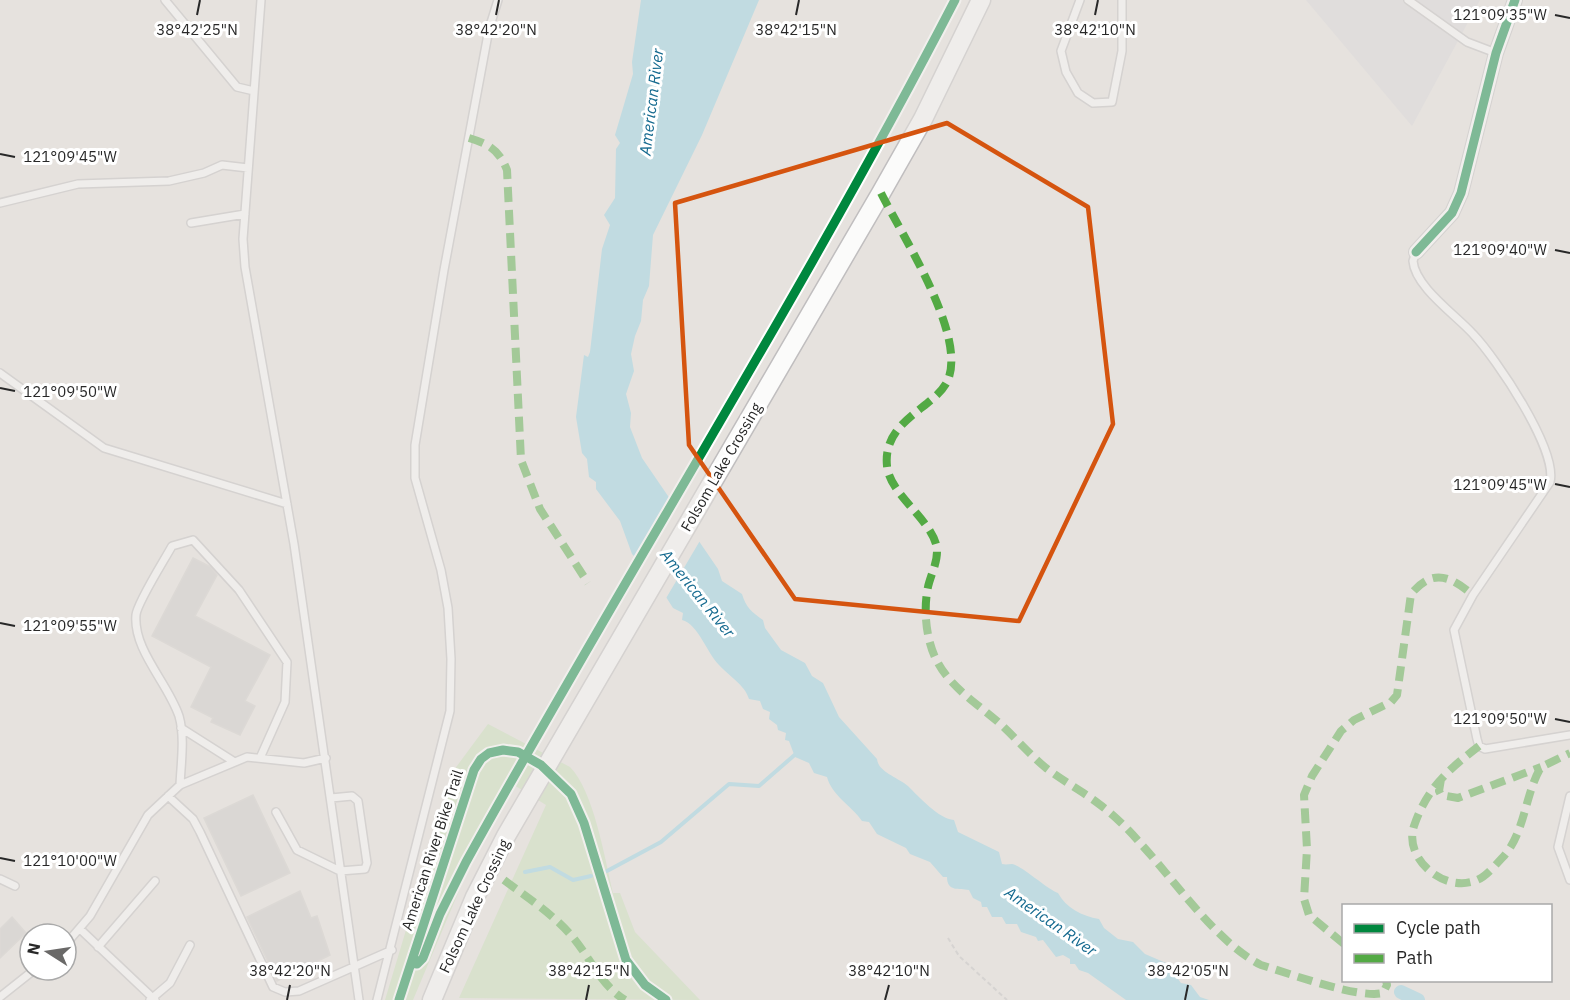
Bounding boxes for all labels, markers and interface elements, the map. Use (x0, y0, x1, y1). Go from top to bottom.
text: 121°09'35"W (1453, 5, 1547, 24)
text: 38°42'25"N (156, 20, 238, 39)
text: 38°42'20"N (455, 20, 537, 39)
text: 38°42'15"N (755, 20, 837, 39)
text: 38°42'10"N (1054, 20, 1136, 39)
water label: American River (634, 46, 668, 158)
text: 121°09'45"W (23, 147, 117, 166)
text: 121°09'40"W (1453, 240, 1547, 259)
text: 121°09'50"W (23, 382, 117, 401)
street label: Folsom Lake Crossing (676, 399, 766, 535)
text: 121°09'45"W (1453, 475, 1547, 494)
water label: American River (656, 544, 740, 642)
text: 121°09'55"W (23, 616, 117, 635)
text: 121°09'50"W (1453, 709, 1547, 728)
street label: American River Bike Trail (397, 767, 467, 933)
street label: Folsom Lake Crossing (435, 836, 513, 976)
text: 121°10'00"W (23, 851, 117, 870)
water label: American River (1000, 881, 1102, 961)
legend (1342, 904, 1552, 982)
text: Cycle path (1396, 916, 1481, 939)
north arrow (18, 922, 78, 982)
text: N (22, 941, 44, 957)
text: Path (1396, 946, 1433, 969)
text: 38°42'20"N (249, 961, 331, 980)
text: 38°42'15"N (548, 961, 630, 980)
text: 38°42'10"N (848, 961, 930, 980)
text: 38°42'05"N (1147, 961, 1229, 980)

